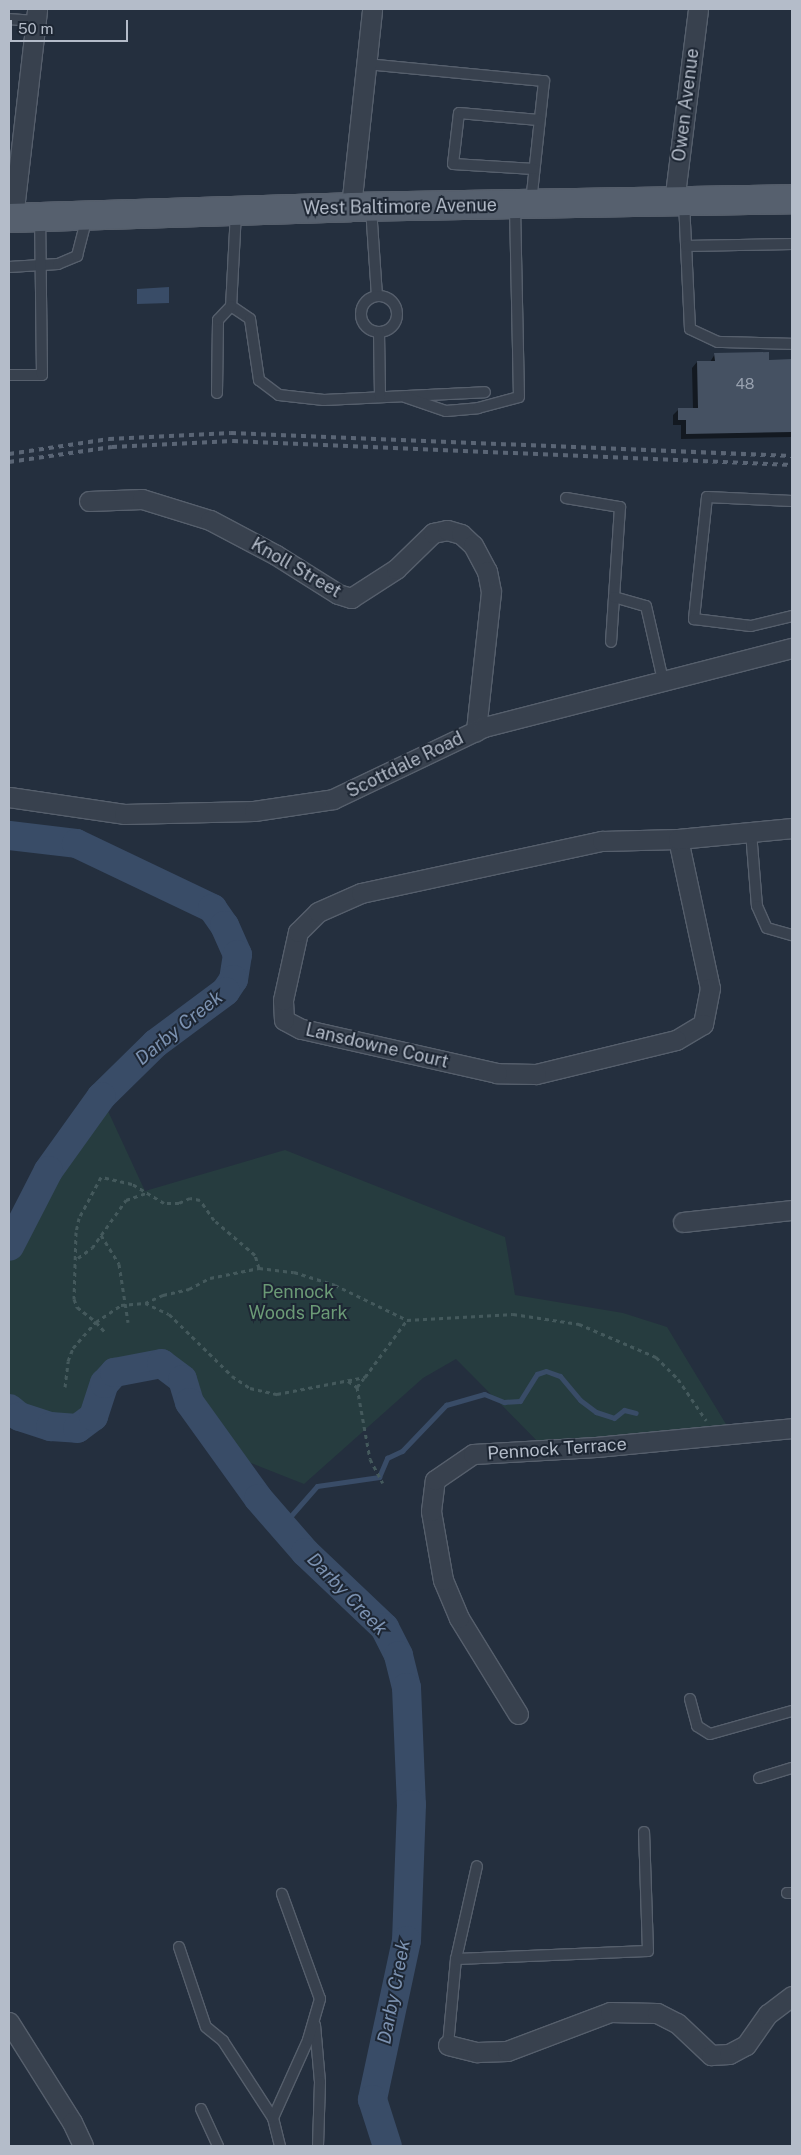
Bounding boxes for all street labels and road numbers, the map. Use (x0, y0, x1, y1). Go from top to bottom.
street label: Owen Avenue (668, 47, 704, 163)
street label: West Baltimore Avenue (303, 195, 497, 219)
street label: Knoll Street (247, 534, 345, 602)
street label: Scottdale Road (343, 727, 467, 803)
street label: Lansdowne Court (303, 1019, 451, 1073)
street label: Pennock Terrace (486, 1433, 628, 1465)

